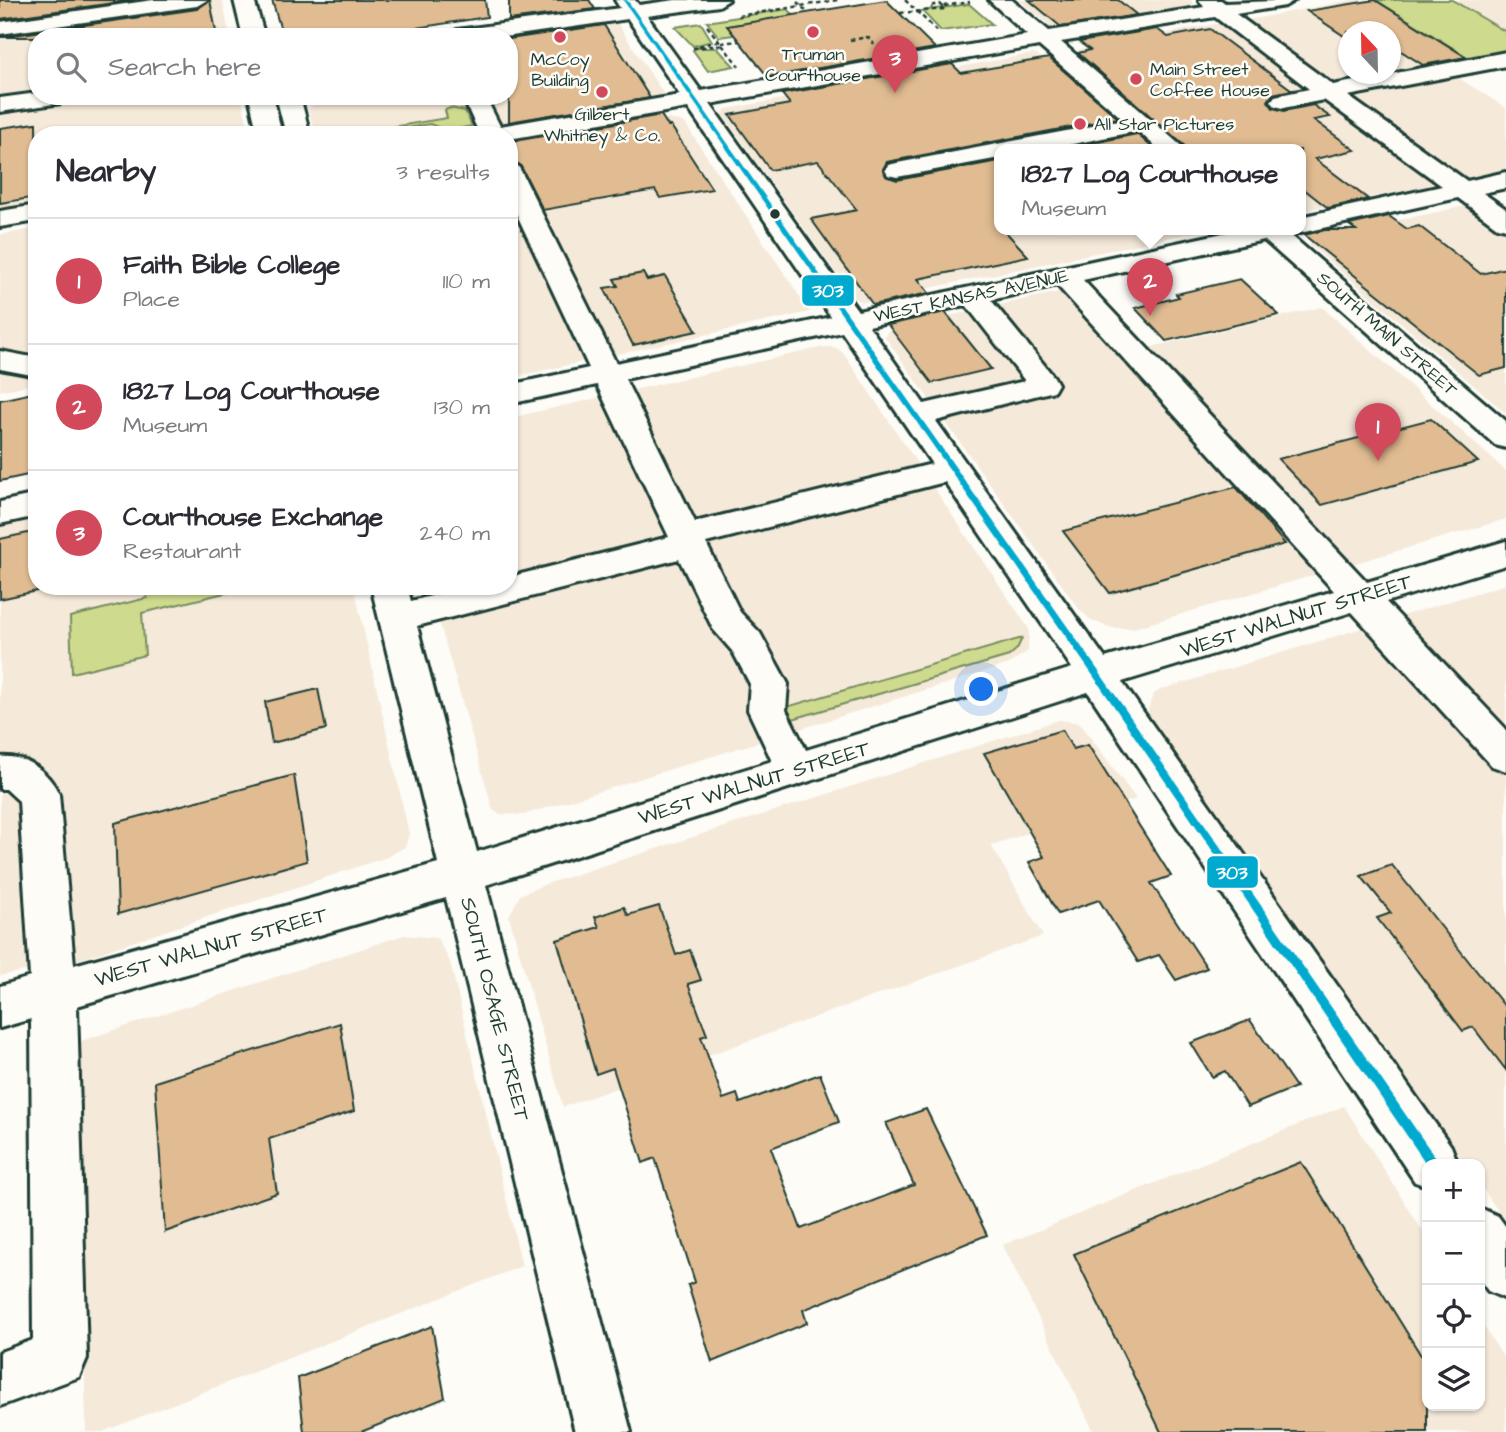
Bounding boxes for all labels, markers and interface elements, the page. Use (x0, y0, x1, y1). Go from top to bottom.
north arrow (1338, 21, 1401, 84)
marker: Truman Courthouse (805, 24, 821, 40)
search box (28, 28, 518, 105)
marker: McCoy Building (552, 29, 568, 45)
pin: 3 (872, 35, 918, 93)
place label: Truman Courthouse (765, 42, 861, 88)
place label: McCoy Building (530, 47, 590, 94)
icon: search (52, 48, 90, 86)
text: Search here (108, 49, 261, 85)
place label: Main Street Coffee House (1150, 57, 1270, 103)
marker: Main Street Coffee House (1128, 71, 1144, 87)
marker: Gilbert Whitney & Co. (594, 84, 610, 100)
place label: Gilbert Whitney & Co. (544, 102, 660, 149)
place label: All Star Pictures (1094, 112, 1234, 137)
marker: All Star Pictures (1072, 116, 1088, 132)
popup (994, 144, 1306, 235)
text: Nearby (56, 151, 156, 193)
text: 3 results (396, 156, 490, 188)
text: 1827 Log Courthouse (1022, 156, 1278, 192)
text: Museum (1022, 192, 1106, 224)
unlabelled marker (768, 207, 782, 221)
text: Faith Bible College (123, 247, 340, 283)
pin: 2 (1127, 258, 1173, 316)
street label: WEST KANSAS AVENUE (871, 263, 1071, 329)
text: 1 (78, 265, 80, 297)
text: 110 m (442, 265, 490, 297)
street label: SOUTH MAIN STREET (1311, 266, 1463, 403)
line badge: 303 (801, 274, 855, 307)
text: 303 (811, 278, 844, 305)
text: Place (123, 283, 180, 315)
text: 1827 Log Courthouse (123, 373, 380, 409)
text: 2 (72, 391, 86, 423)
text: 130 m (434, 391, 490, 423)
pin: 1 (1355, 403, 1401, 461)
text: Museum (123, 409, 207, 441)
text: Courthouse Exchange (123, 499, 383, 535)
text: 3 (73, 517, 85, 549)
text: 240 m (420, 517, 490, 549)
text: Restaurant (123, 535, 241, 567)
street label: WEST WALNUT STREET (1177, 567, 1416, 665)
your location (964, 672, 998, 706)
street label: WEST WALNUT STREET (635, 734, 874, 832)
line badge: 303 (1206, 855, 1259, 889)
text: 303 (1215, 860, 1248, 887)
street label: SOUTH OSAGE STREET (453, 894, 537, 1125)
street label: WEST WALNUT STREET (91, 900, 332, 994)
map controls (1422, 1159, 1485, 1411)
button: + (1422, 1159, 1485, 1222)
button: − (1422, 1222, 1485, 1285)
button: locate (1422, 1285, 1485, 1348)
button: layers (1422, 1348, 1485, 1411)

